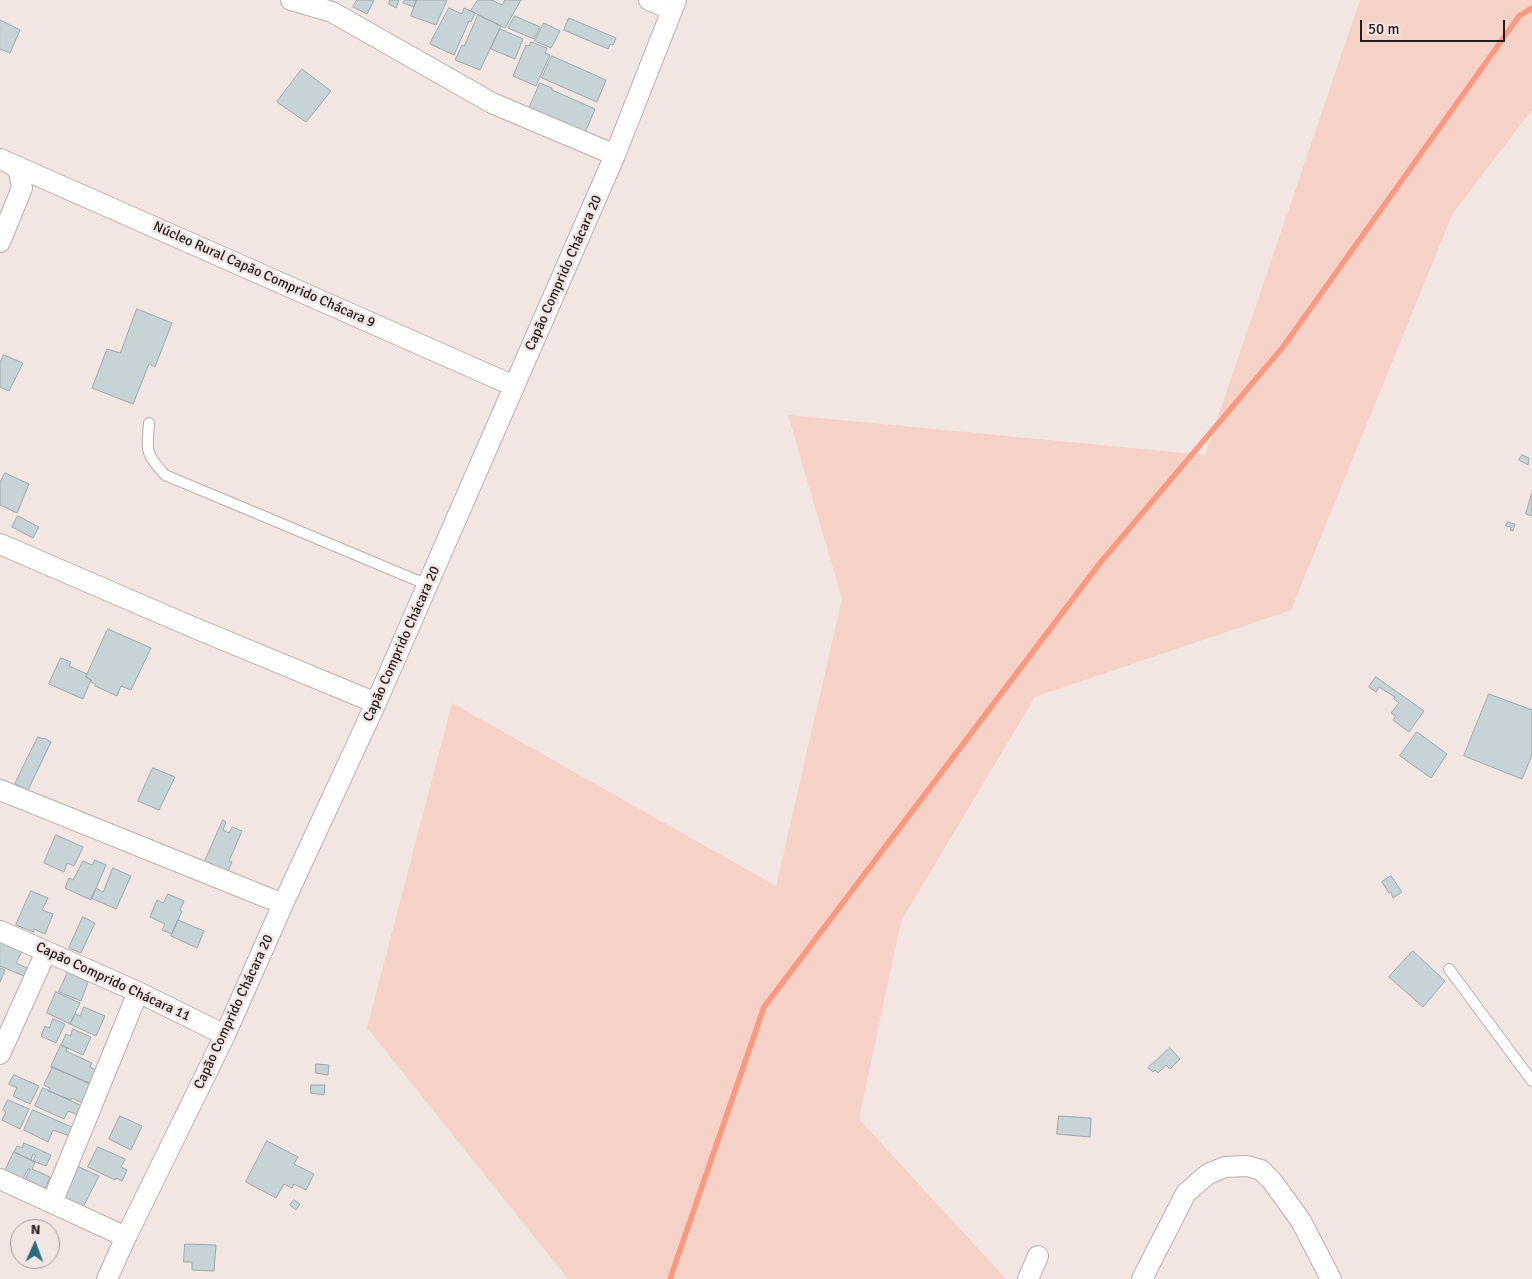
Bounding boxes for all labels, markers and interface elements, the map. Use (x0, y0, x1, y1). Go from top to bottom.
scale bar (1362, 10, 1507, 42)
text: 50 m (1368, 20, 1399, 38)
street label: Capão Comprido Chácara 20 (522, 193, 606, 353)
street label: Núcleo Rural Capão Comprido Chácara 9 (150, 218, 378, 332)
street label: Capão Comprido Chácara 20 (360, 564, 444, 724)
street label: Capão Comprido Chácara 20 (191, 932, 277, 1092)
street label: Capão Comprido Chácara 11 (33, 939, 193, 1025)
north arrow (10, 1219, 60, 1269)
text: N (30, 1221, 41, 1238)

